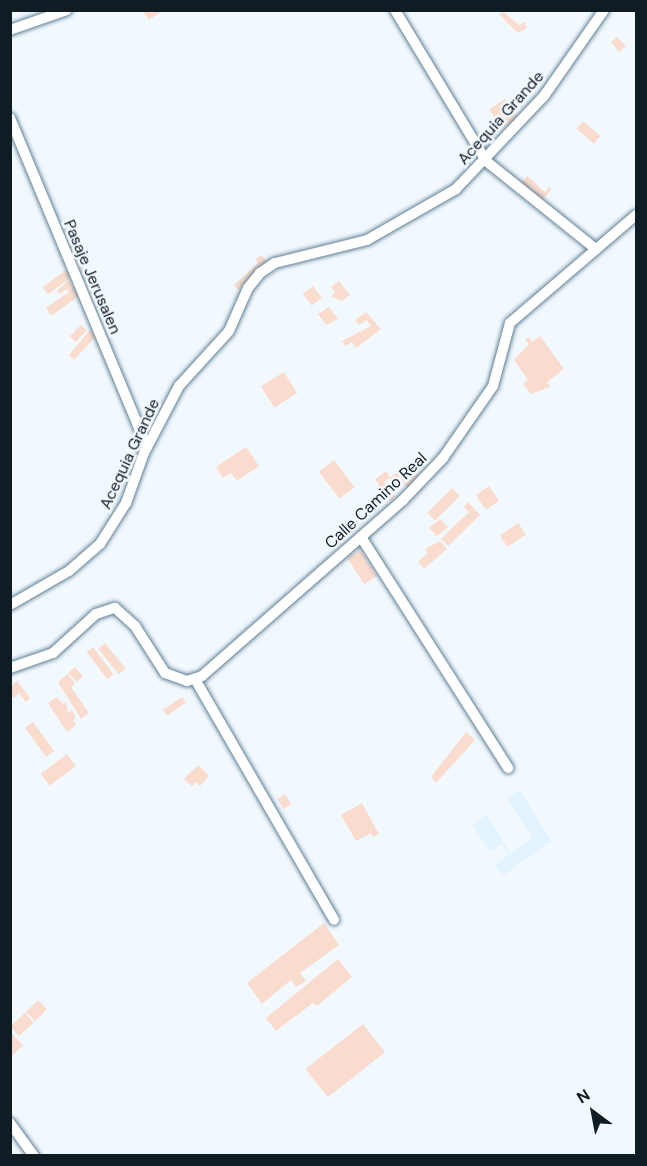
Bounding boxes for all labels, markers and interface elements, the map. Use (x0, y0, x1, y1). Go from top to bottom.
street label: Acequia Grande (454, 67, 548, 169)
street label: Pasaje Jerusalen (59, 217, 125, 337)
street label: Acequia Grande (96, 396, 164, 512)
street label: Calle Camino Real (321, 449, 431, 553)
north arrow (563, 1082, 623, 1142)
text: N (573, 1084, 594, 1108)

